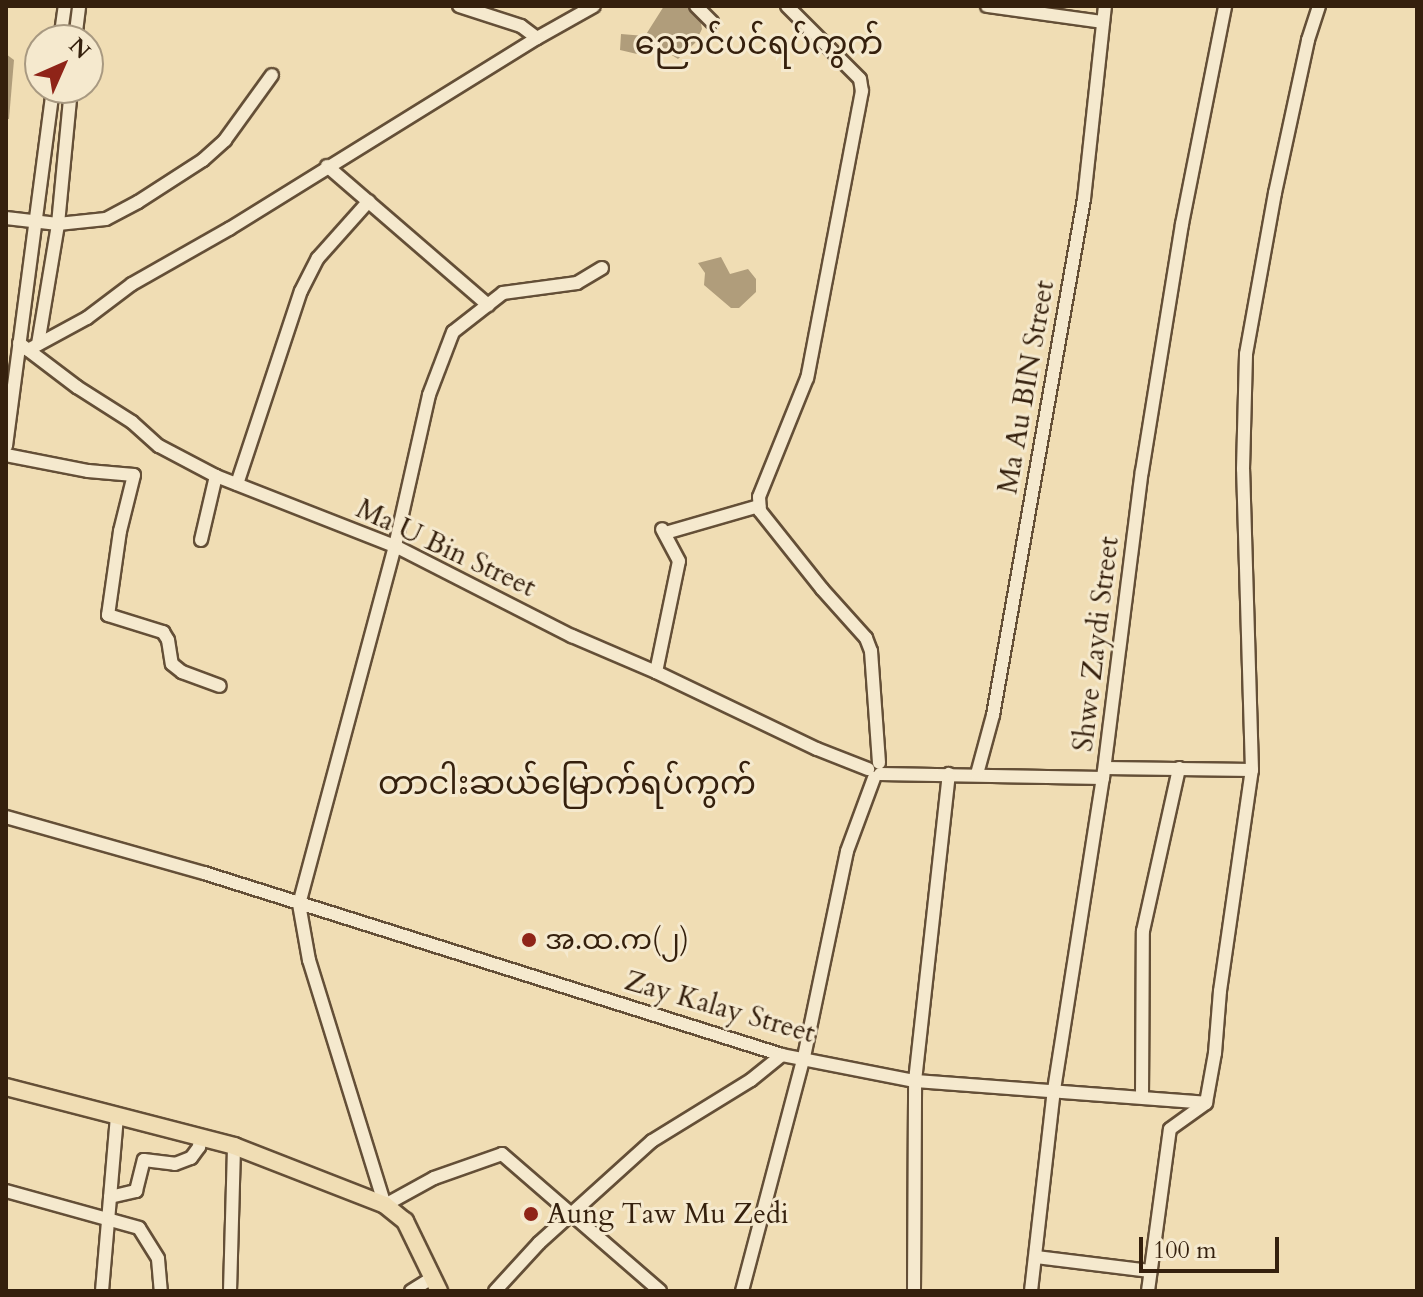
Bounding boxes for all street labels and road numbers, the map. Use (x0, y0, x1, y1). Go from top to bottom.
street label: Ma Au BIN Street (991, 278, 1061, 496)
street label: Ma U Bin Street (351, 492, 541, 604)
street label: Shwe Zaydi Street (1066, 534, 1126, 754)
street label: Zay Kalay Street (621, 964, 819, 1050)

